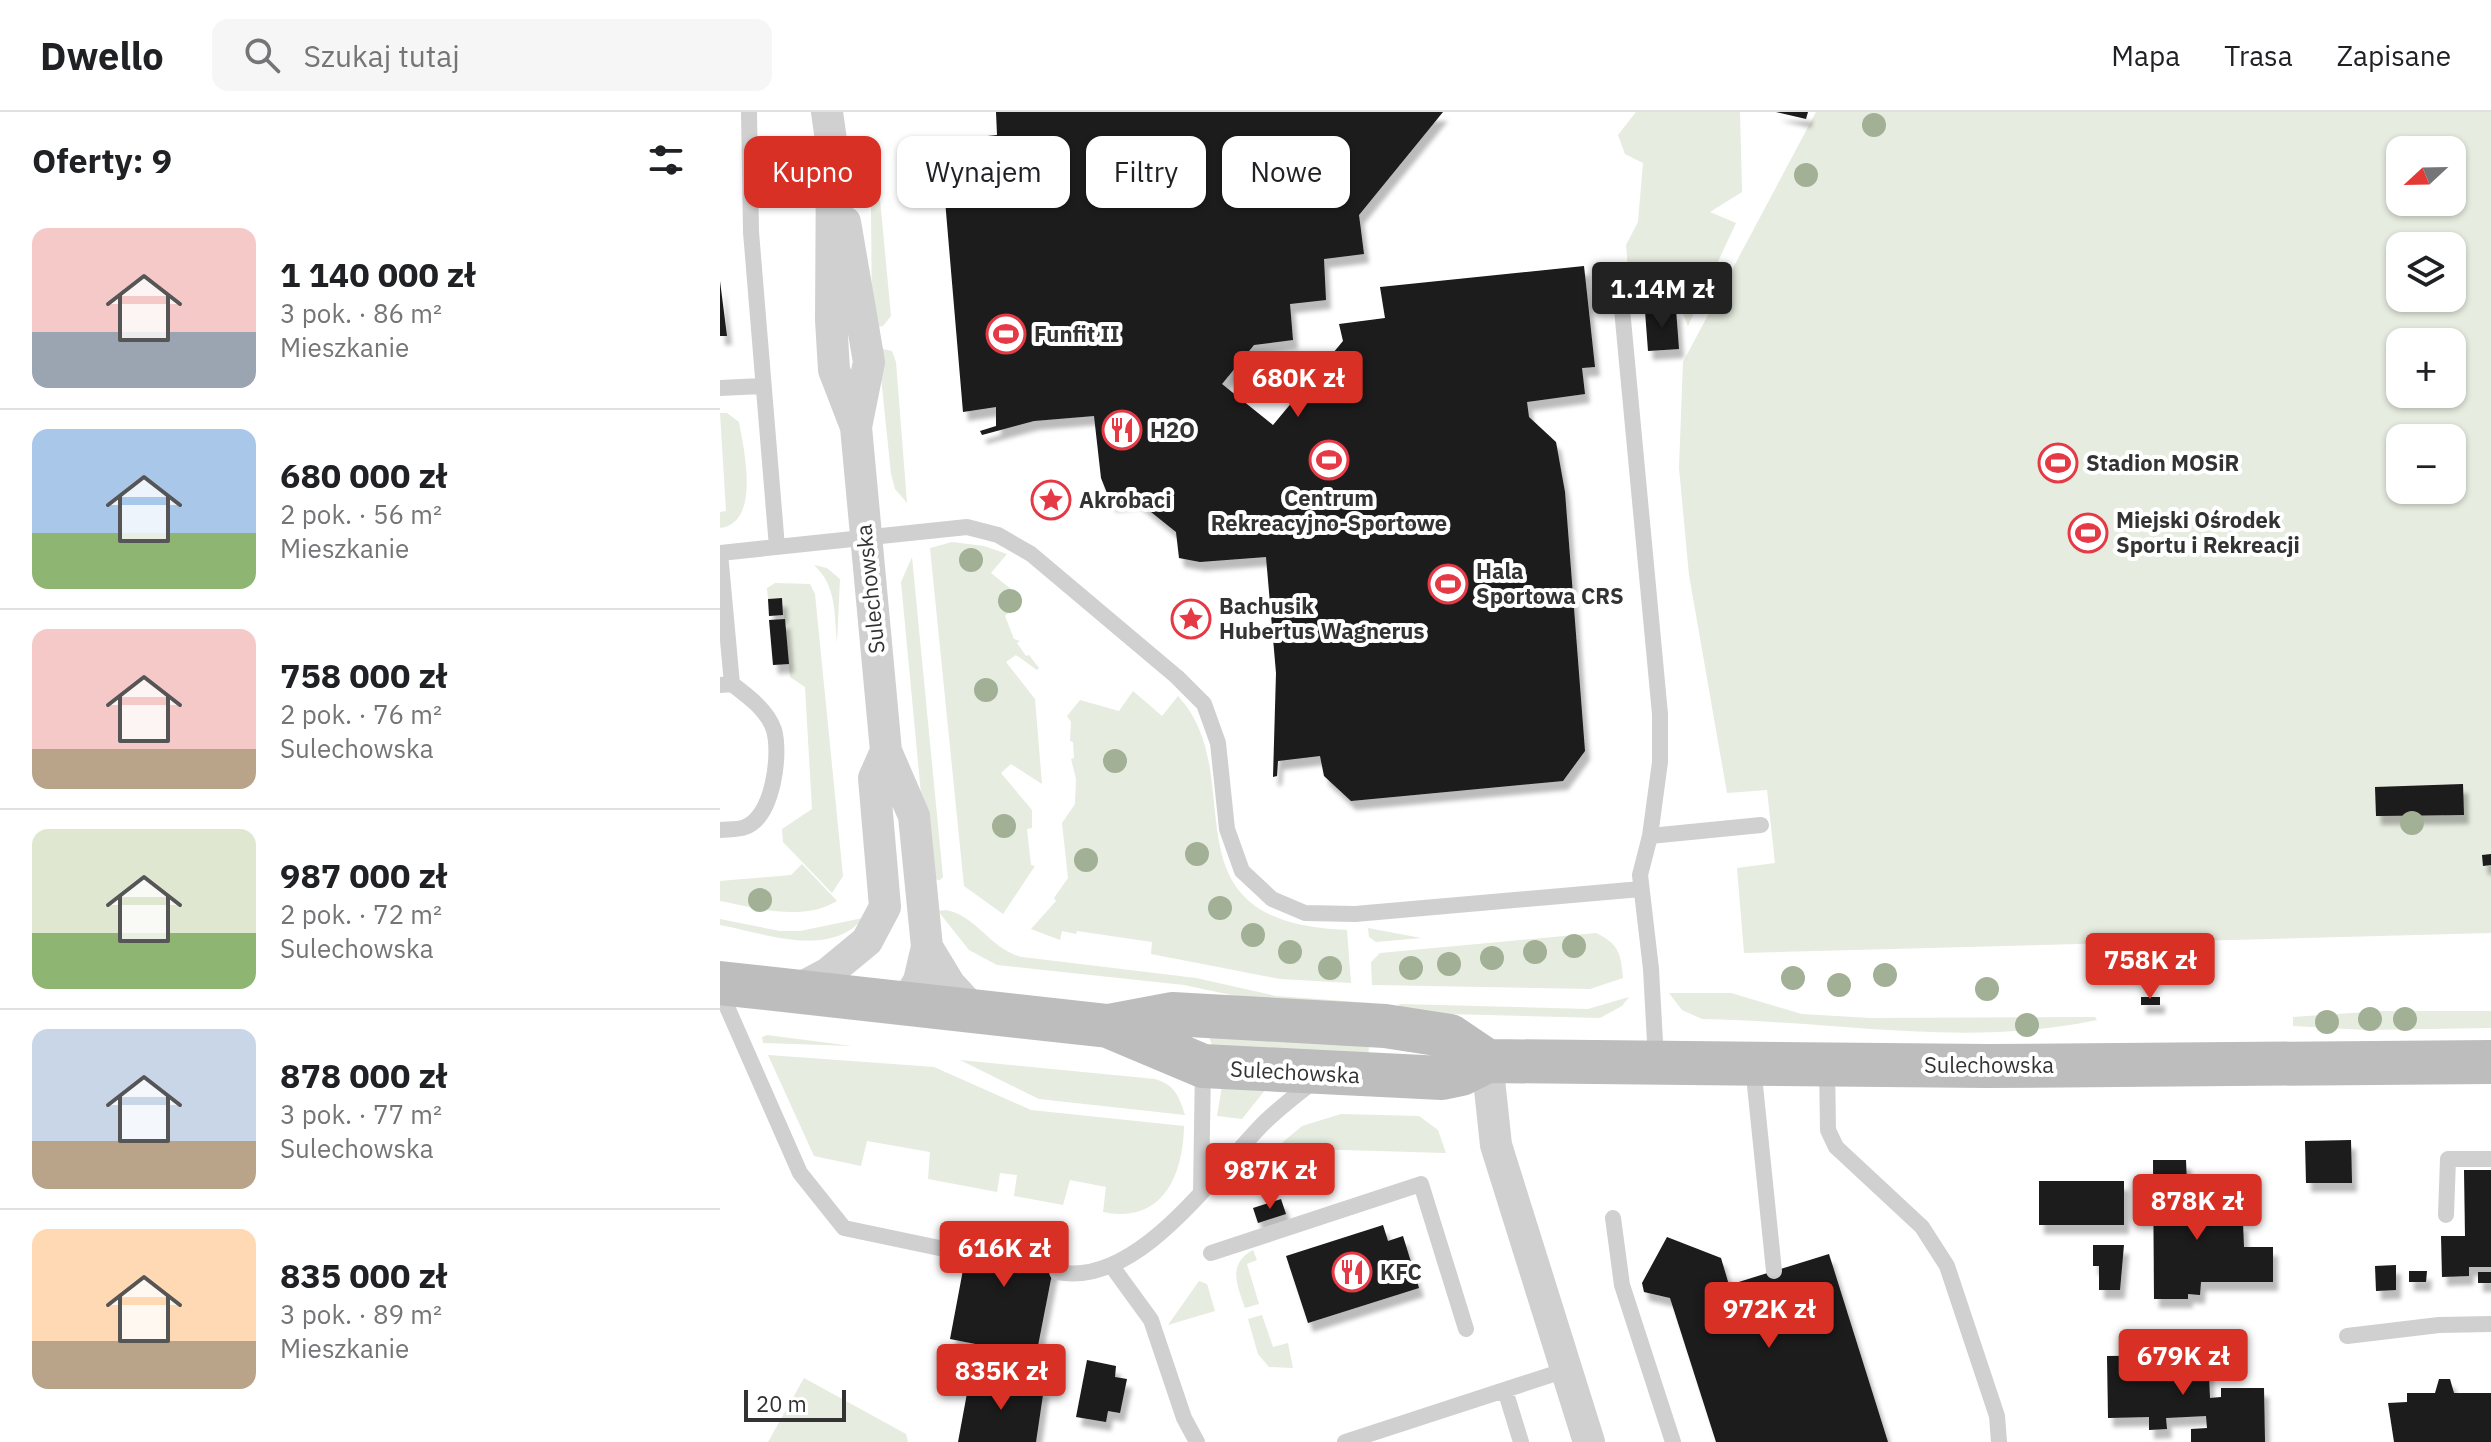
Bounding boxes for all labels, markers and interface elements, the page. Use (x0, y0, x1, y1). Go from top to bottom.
search box (212, 19, 772, 91)
text: Dwello (40, 31, 164, 80)
icon: search (240, 33, 284, 77)
text: Szukaj tutaj (304, 36, 460, 75)
text: Mapa (2111, 37, 2180, 74)
text: Trasa (2224, 37, 2293, 74)
text: Zapisane (2337, 37, 2451, 74)
chip: Kupno (744, 136, 881, 208)
chip: Wynajem (897, 136, 1070, 208)
chip: Filtry (1086, 136, 1206, 208)
chip: Nowe (1222, 136, 1350, 208)
north arrow (2386, 136, 2466, 216)
map controls (2386, 136, 2466, 504)
text: Oferty: 9 (32, 138, 172, 182)
icon: filters (644, 138, 688, 182)
button: layers (2386, 232, 2466, 312)
text: 1 140 000 zł (280, 252, 475, 296)
icon: home (96, 260, 192, 356)
pin: 1.14M zł (1579, 262, 1745, 330)
text: 1.14M zł (1610, 271, 1714, 305)
text: 3 pok. · 86 m² (280, 296, 442, 330)
sports icon: Funfit II (985, 313, 1027, 355)
place label: Funfit II (1034, 319, 1119, 348)
button: + (2386, 328, 2466, 408)
text: Mieszkanie (280, 330, 409, 364)
pin: 680K zł (1224, 351, 1372, 419)
text: 680K zł (1252, 360, 1344, 394)
restaurant icon: H2O (1101, 409, 1143, 451)
place label: H2O (1150, 415, 1195, 444)
button: − (2386, 424, 2466, 504)
sports icon: Centrum Rekreacyjno-Sportowe (1308, 439, 1350, 481)
sports icon: Stadion MOSiR (2037, 442, 2079, 484)
place label: Stadion MOSiR (2086, 448, 2239, 477)
text: 680 000 zł (280, 453, 447, 497)
icon: home (96, 461, 192, 557)
place icon: Akrobaci (1030, 479, 1072, 521)
place label: Centrum Rekreacyjno-Sportowe (1211, 483, 1447, 537)
place label: Akrobaci (1079, 485, 1172, 514)
text: 2 pok. · 56 m² (280, 497, 442, 531)
place label: Miejski Ośrodek Sportu i Rekreacji (2116, 505, 2300, 559)
sports icon: Miejski Ośrodek Sportu i Rekreacji (2067, 512, 2109, 554)
street label: Sulechowska (848, 523, 891, 655)
text: Mieszkanie (280, 531, 409, 565)
place label: Hala Sportowa CRS (1476, 556, 1624, 610)
sports icon: Hala Sportowa CRS (1427, 563, 1469, 605)
place label: Bachusik Hubertus Wagnerus (1219, 591, 1425, 645)
place icon: Bachusik Hubertus Wagnerus (1170, 598, 1212, 640)
text: 758 000 zł (280, 653, 447, 697)
icon: home (96, 661, 192, 757)
text: 2 pok. · 76 m² (280, 697, 442, 731)
text: Sulechowska (280, 731, 434, 765)
text: 987 000 zł (280, 853, 447, 897)
icon: home (96, 861, 192, 957)
text: 2 pok. · 72 m² (280, 897, 442, 931)
text: Sulechowska (280, 931, 434, 965)
pin: 758K zł (2076, 933, 2224, 1001)
text: 758K zł (2104, 942, 2196, 976)
street label: Sulechowska (1924, 1050, 2054, 1079)
text: 878 000 zł (280, 1053, 447, 1097)
street label: Sulechowska (1229, 1054, 1361, 1089)
icon: home (96, 1061, 192, 1157)
text: 3 pok. · 77 m² (280, 1097, 442, 1131)
text: Sulechowska (280, 1131, 434, 1165)
pin: 987K zł (1196, 1143, 1344, 1211)
text: 987K zł (1224, 1152, 1316, 1186)
pin: 878K zł (2123, 1174, 2271, 1242)
text: 878K zł (2151, 1183, 2243, 1217)
pin: 616K zł (930, 1221, 1078, 1289)
text: 616K zł (958, 1230, 1050, 1264)
restaurant icon: KFC (1331, 1251, 1373, 1293)
text: 835 000 zł (280, 1253, 447, 1297)
place label: KFC (1380, 1257, 1422, 1286)
icon: home (96, 1261, 192, 1357)
pin: 972K zł (1695, 1282, 1843, 1350)
text: 972K zł (1723, 1291, 1815, 1325)
text: 3 pok. · 89 m² (280, 1297, 442, 1331)
pin: 679K zł (2109, 1329, 2257, 1397)
text: Mieszkanie (280, 1331, 409, 1365)
text: 679K zł (2137, 1338, 2229, 1372)
pin: 835K zł (927, 1344, 1075, 1412)
text: 835K zł (955, 1353, 1047, 1387)
scale bar (744, 1386, 846, 1422)
text: 20 m (756, 1389, 807, 1418)

